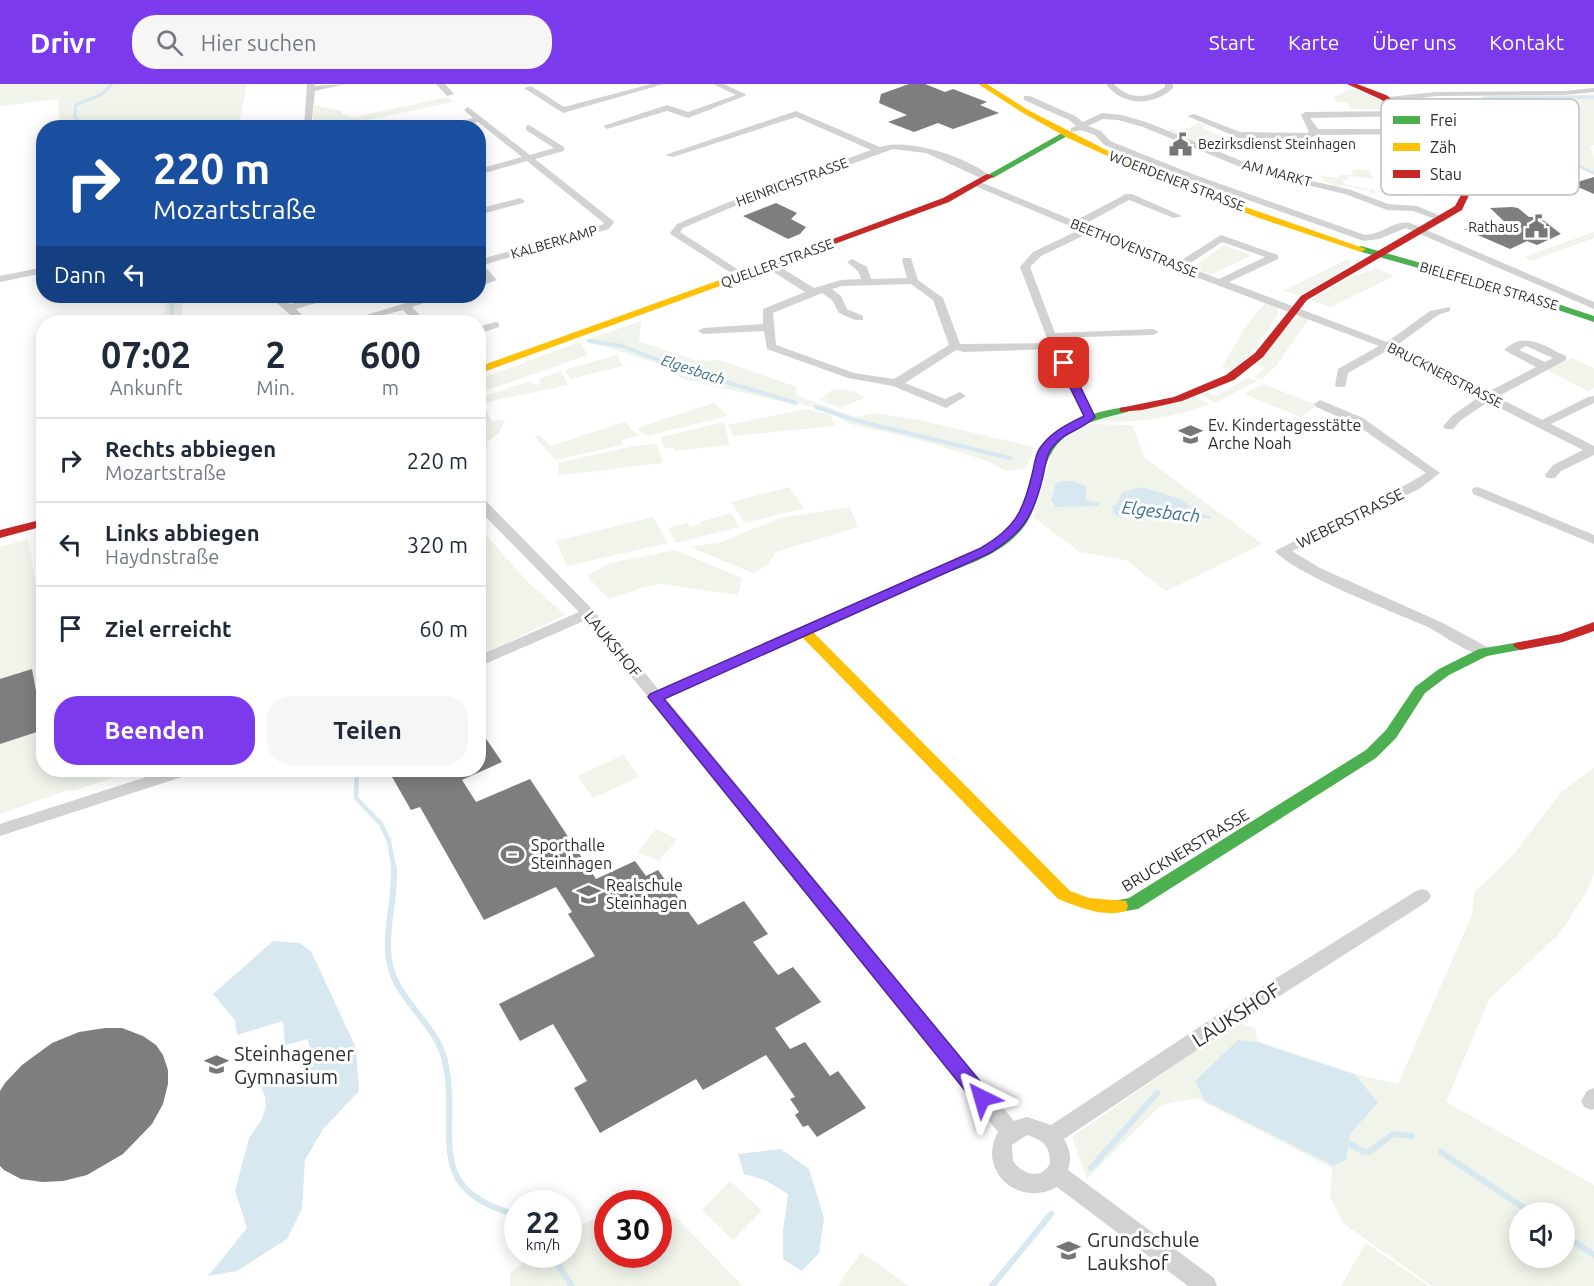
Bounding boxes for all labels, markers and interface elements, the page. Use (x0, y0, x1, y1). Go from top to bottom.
search box (132, 15, 552, 69)
icon: search (153, 26, 186, 59)
text: Drivr (30, 27, 96, 58)
text: Hier suchen (201, 30, 317, 55)
text: Start (1209, 30, 1255, 54)
text: Karte (1288, 30, 1339, 54)
text: Über uns (1372, 30, 1456, 54)
text: Kontakt (1489, 30, 1564, 54)
legend (1381, 99, 1579, 195)
text: Frei (1430, 111, 1457, 129)
public building icon: Bezirksdienst Steinhagen (1167, 131, 1193, 157)
place label: Bezirksdienst Steinhagen (1198, 136, 1356, 152)
text: Zäh (1430, 138, 1456, 156)
icon: right (54, 144, 132, 222)
text: 220 m (153, 145, 270, 192)
street label: WOERDENER STRASSE (1107, 148, 1247, 214)
street label: HEINRICHSTRASSE (734, 154, 850, 210)
street label: AM MARKT (1241, 156, 1314, 190)
text: Stau (1430, 165, 1462, 183)
text: Mozartstraße (153, 194, 317, 224)
public building icon: Rathaus (1524, 214, 1550, 240)
street label: BEETHOVENSTRASSE (1068, 215, 1200, 281)
place label: Rathaus (1468, 219, 1519, 235)
street label: KALBERKAMP (509, 222, 599, 262)
street label: QUELLER STRASSE (719, 235, 835, 291)
icon: left (118, 258, 151, 291)
street label: BIELEFELDER STRASSE (1418, 259, 1560, 313)
text: Dann (54, 262, 106, 287)
text: 07:02 (101, 334, 191, 375)
text: 2 (265, 334, 286, 375)
text: 600 (360, 334, 421, 375)
pin (1038, 337, 1089, 388)
street label: BRUCKNERSTRASSE (1385, 339, 1505, 411)
icon: arrive (1047, 346, 1080, 379)
water label: Elgesbach (659, 351, 727, 388)
text: Ankunft (110, 376, 183, 399)
text: Min. (256, 376, 295, 399)
text: m (382, 376, 399, 399)
place label: Ev. Kindertagesstätte Arche Noah (1208, 416, 1361, 452)
school or university icon: Ev. Kindertagesstätte Arche Noah (1177, 421, 1203, 447)
text: Rechts abbiegen (105, 436, 276, 461)
icon: right (54, 444, 87, 477)
text: 220 m (407, 448, 468, 473)
text: Mozartstraße (105, 461, 226, 484)
street label: WEBERSTRASSE (1293, 484, 1407, 552)
water label: Elgesbach (1121, 496, 1201, 526)
text: Links abbiegen (105, 520, 260, 545)
icon: left (54, 528, 87, 561)
text: 320 m (407, 532, 468, 557)
text: Haydnstraße (105, 545, 219, 568)
street label: LAUKSHOF (581, 607, 645, 681)
icon: arrive (54, 612, 87, 645)
text: Ziel erreicht (105, 616, 232, 641)
text: 60 m (419, 616, 468, 641)
button: Beenden (54, 696, 255, 765)
button: Teilen (267, 696, 468, 765)
street label: BRUCKNERSTRASSE (1118, 805, 1252, 895)
place label: Sporthalle Steinhagen (531, 836, 612, 872)
sports icon: Sporthalle Steinhagen (500, 841, 526, 867)
place label: Realschule Steinhagen (606, 876, 687, 912)
school or university icon: Realschule Steinhagen (575, 881, 601, 907)
street label: LAUKSHOF (1188, 978, 1284, 1051)
place label: Steinhagener Gymnasium (234, 1042, 354, 1088)
school or university icon: Steinhagener Gymnasium (203, 1052, 229, 1078)
position arrow (950, 1066, 1014, 1130)
speed limit sign: 30 (594, 1190, 672, 1268)
map controls (1509, 1202, 1575, 1268)
button: sound (1509, 1202, 1575, 1268)
text: 22 (526, 1205, 560, 1239)
place label: Grundschule Laukshof (1087, 1228, 1199, 1274)
text: km/h (526, 1236, 560, 1253)
school or university icon: Grundschule Laukshof (1056, 1238, 1082, 1264)

